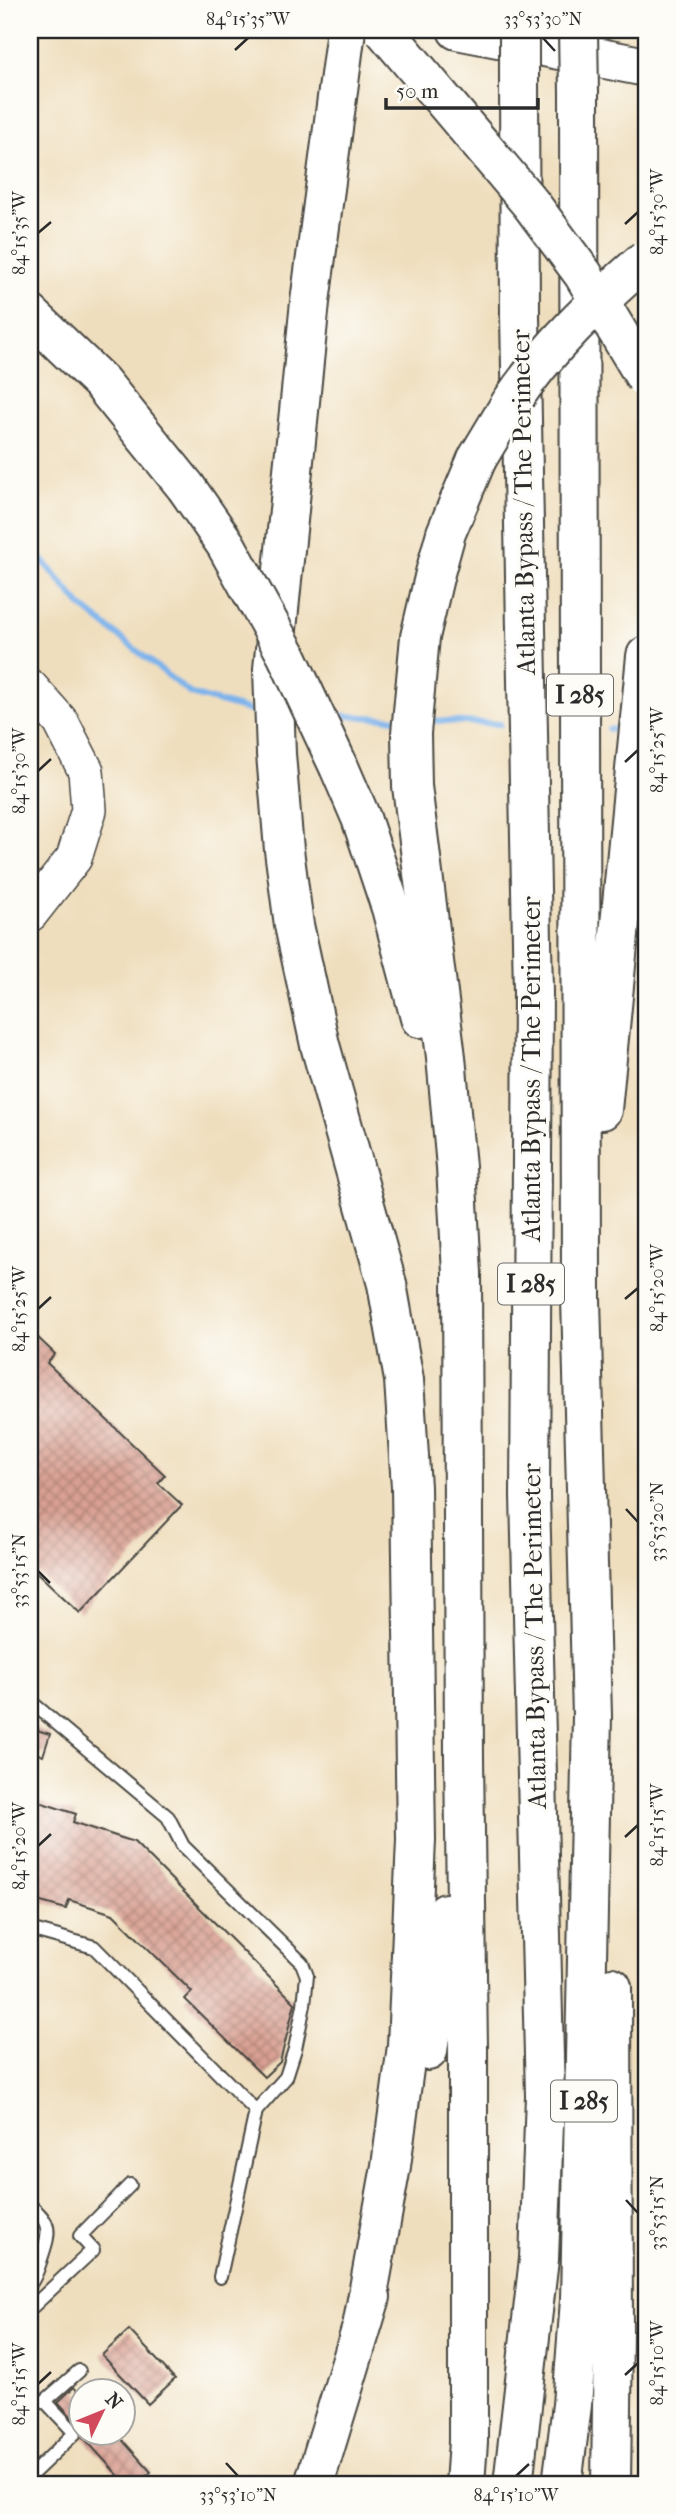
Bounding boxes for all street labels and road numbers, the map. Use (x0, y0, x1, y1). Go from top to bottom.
street label: Atlanta Bypass / The Perimeter (505, 329, 542, 676)
road number: I 285 (547, 674, 613, 716)
street label: Atlanta Bypass / The Perimeter (516, 896, 547, 1243)
road number: I 285 (498, 1264, 564, 1304)
street label: Atlanta Bypass / The Perimeter (516, 1463, 553, 1810)
road number: I 285 (551, 2080, 617, 2122)

